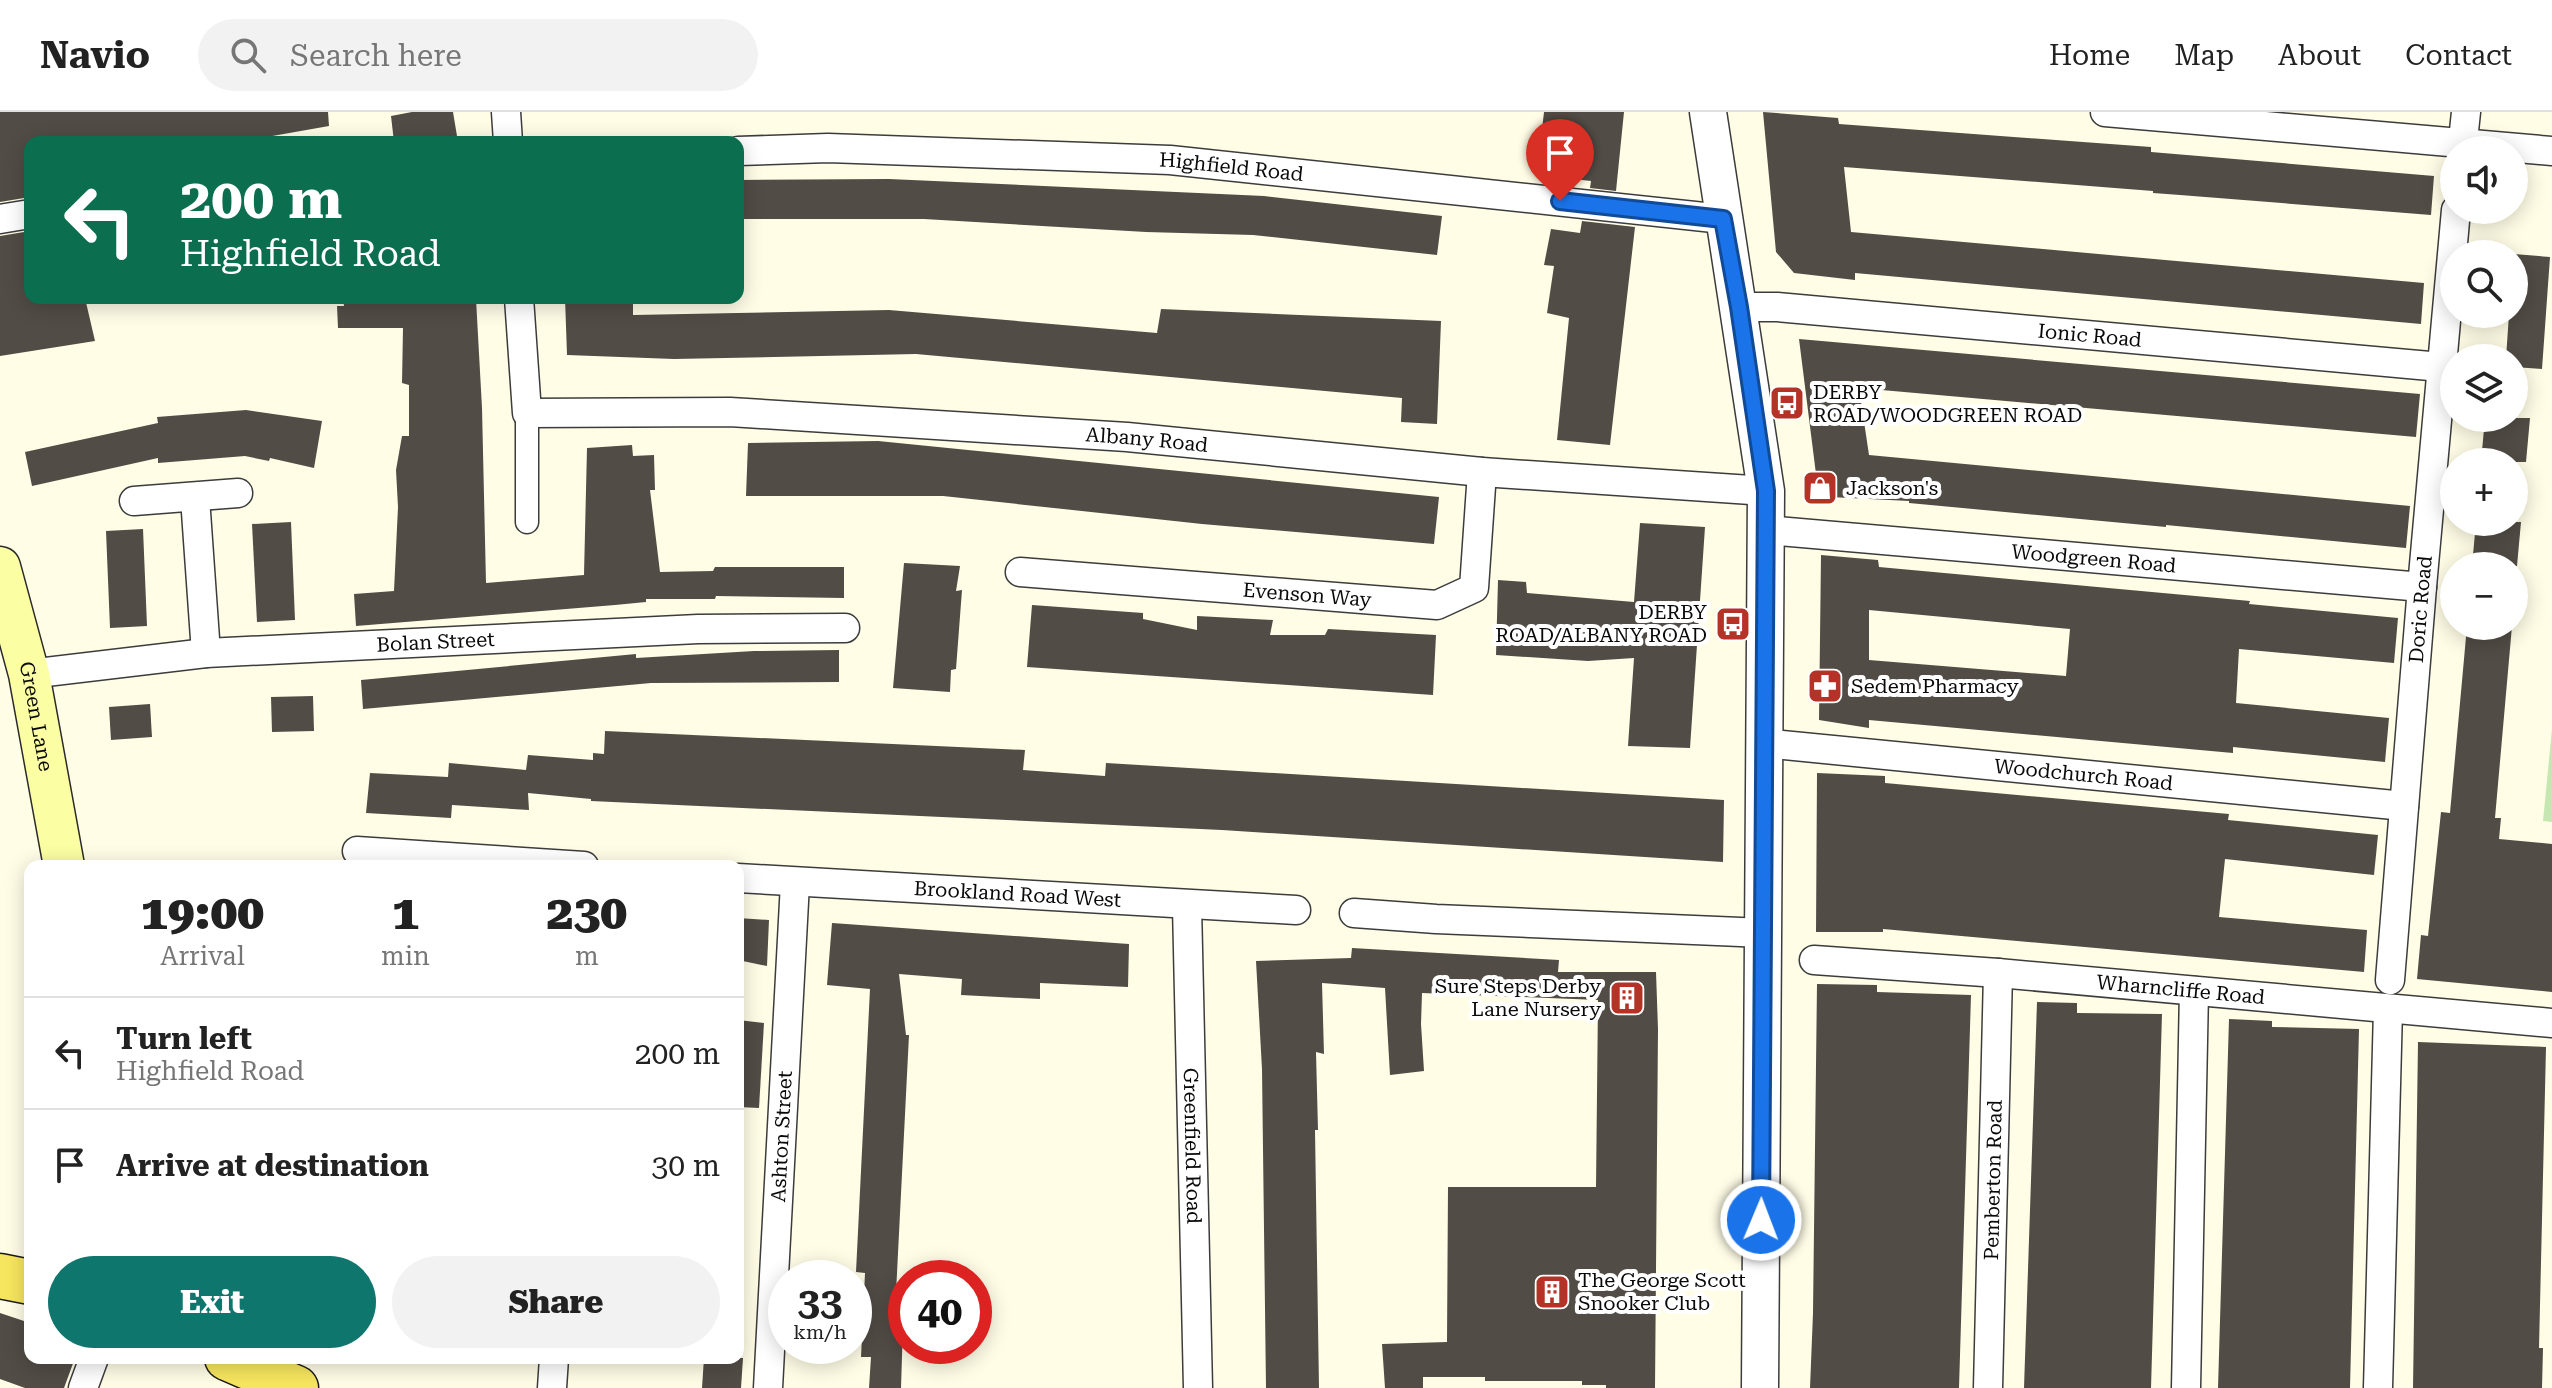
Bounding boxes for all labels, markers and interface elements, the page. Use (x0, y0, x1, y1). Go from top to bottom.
search box (198, 19, 758, 91)
text: Navio (40, 33, 150, 77)
icon: search (226, 33, 270, 77)
text: Search here (290, 38, 462, 73)
text: Home (2049, 39, 2130, 72)
text: Map (2174, 39, 2234, 72)
text: About (2278, 39, 2361, 72)
text: Contact (2405, 39, 2512, 72)
pin (1526, 119, 1594, 201)
icon: arrive (1538, 131, 1582, 175)
map controls (2440, 136, 2528, 640)
button: sound (2440, 136, 2528, 224)
street label: Highfield Road (1159, 148, 1305, 186)
text: 200 m (180, 166, 342, 232)
icon: left (48, 168, 152, 272)
text: Highfield Road (180, 233, 441, 275)
button: search (2440, 240, 2528, 328)
street label: Ionic Road (2037, 319, 2143, 352)
button: layers (2440, 344, 2528, 432)
place label: DERBY ROAD/WOODGREEN ROAD (1813, 380, 2082, 427)
bus stop icon: DERBY ROAD/WOODGREEN ROAD (1768, 384, 1806, 422)
street label: Albany Road (1085, 422, 1209, 457)
button: + (2440, 448, 2528, 536)
shop icon: Jackson's (1801, 469, 1839, 507)
place label: Jackson's (1846, 476, 1938, 500)
street label: Woodgreen Road (2010, 539, 2177, 578)
button: − (2440, 552, 2528, 640)
street label: Doric Road (2404, 554, 2437, 664)
street label: Evenson Way (1242, 578, 1373, 612)
place label: DERBY ROAD/ALBANY ROAD (1495, 600, 1707, 647)
bus stop icon: DERBY ROAD/ALBANY ROAD (1714, 605, 1752, 643)
street label: Bolan Street (376, 627, 496, 657)
street label: Green Lane (14, 659, 59, 773)
pharmacy icon: Sedem Pharmacy (1806, 667, 1844, 705)
place label: Sedem Pharmacy (1851, 674, 2019, 698)
street label: Woodchurch Road (1993, 754, 2174, 795)
street label: Brookland Road West (913, 876, 1122, 912)
text: 19:00 (141, 885, 264, 941)
text: 1 (392, 885, 419, 941)
text: 230 (547, 885, 627, 941)
text: Arrival (160, 941, 245, 971)
text: min (381, 941, 430, 971)
text: m (575, 941, 599, 971)
street label: Wharncliffe Road (2096, 970, 2266, 1009)
place label: Sure Steps Derby Lane Nursery (1435, 974, 1601, 1021)
building icon: Sure Steps Derby Lane Nursery (1608, 979, 1646, 1017)
text: Turn left (116, 1021, 252, 1056)
icon: left (48, 1031, 92, 1075)
text: 200 m (635, 1036, 720, 1071)
text: Highfield Road (116, 1056, 304, 1086)
street label: Greenfield Road (1179, 1068, 1206, 1224)
street label: Ashton Street (766, 1070, 797, 1203)
street label: Pemberton Road (1979, 1099, 2007, 1261)
icon: arrive (48, 1143, 92, 1187)
text: Arrive at destination (116, 1148, 429, 1183)
text: 30 m (651, 1148, 720, 1183)
position arrow (1719, 1178, 1803, 1262)
button: Exit (48, 1256, 376, 1348)
button: Share (392, 1256, 720, 1348)
speed limit sign: 40 (888, 1260, 992, 1364)
place label: The George Scott Snooker Club (1578, 1268, 1746, 1315)
building icon: The George Scott Snooker Club (1533, 1273, 1571, 1311)
text: 33 (798, 1278, 842, 1325)
text: km/h (793, 1320, 847, 1344)

